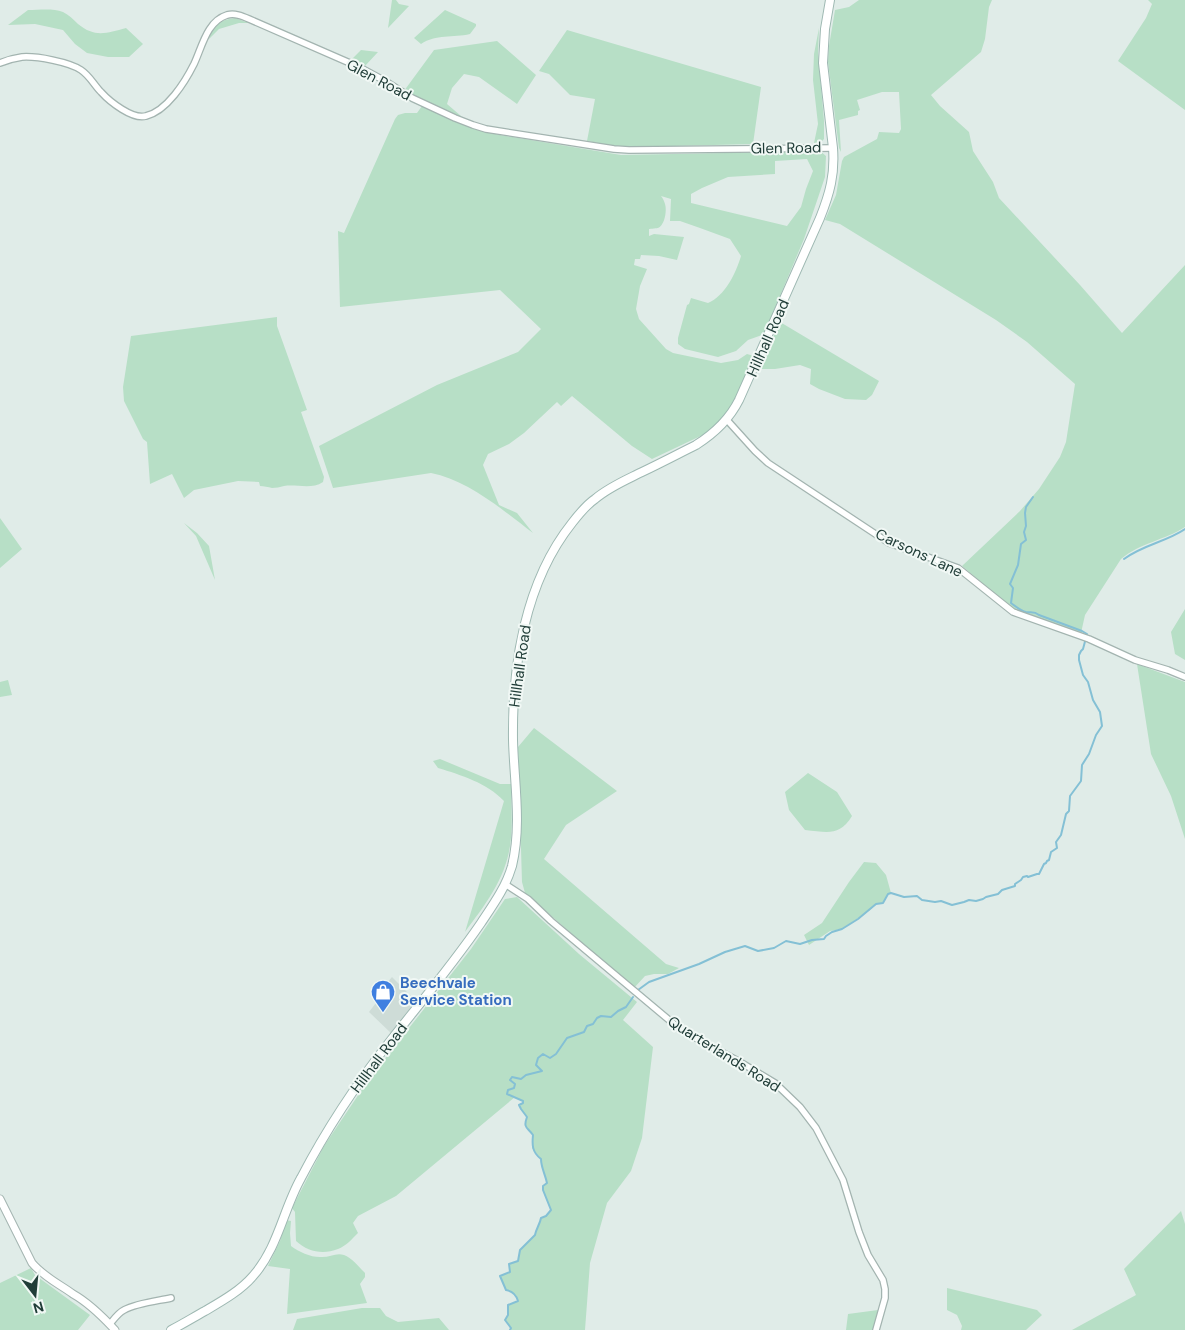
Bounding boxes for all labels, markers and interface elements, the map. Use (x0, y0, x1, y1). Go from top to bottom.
street label: Glen Road (343, 55, 415, 105)
street label: Glen Road (750, 137, 822, 159)
street label: Hillhall Road (742, 296, 794, 380)
street label: Carsons Lane (872, 524, 966, 582)
street label: Hillhall Road (504, 624, 536, 708)
place label: Beechvale Service Station (400, 973, 512, 1010)
shop icon: Beechvale Service Station (370, 979, 396, 1013)
street label: Quarterlands Road (664, 1011, 784, 1097)
street label: Hillhall Road (346, 1019, 412, 1097)
north arrow (10, 1270, 60, 1320)
text: N (31, 1297, 46, 1318)

